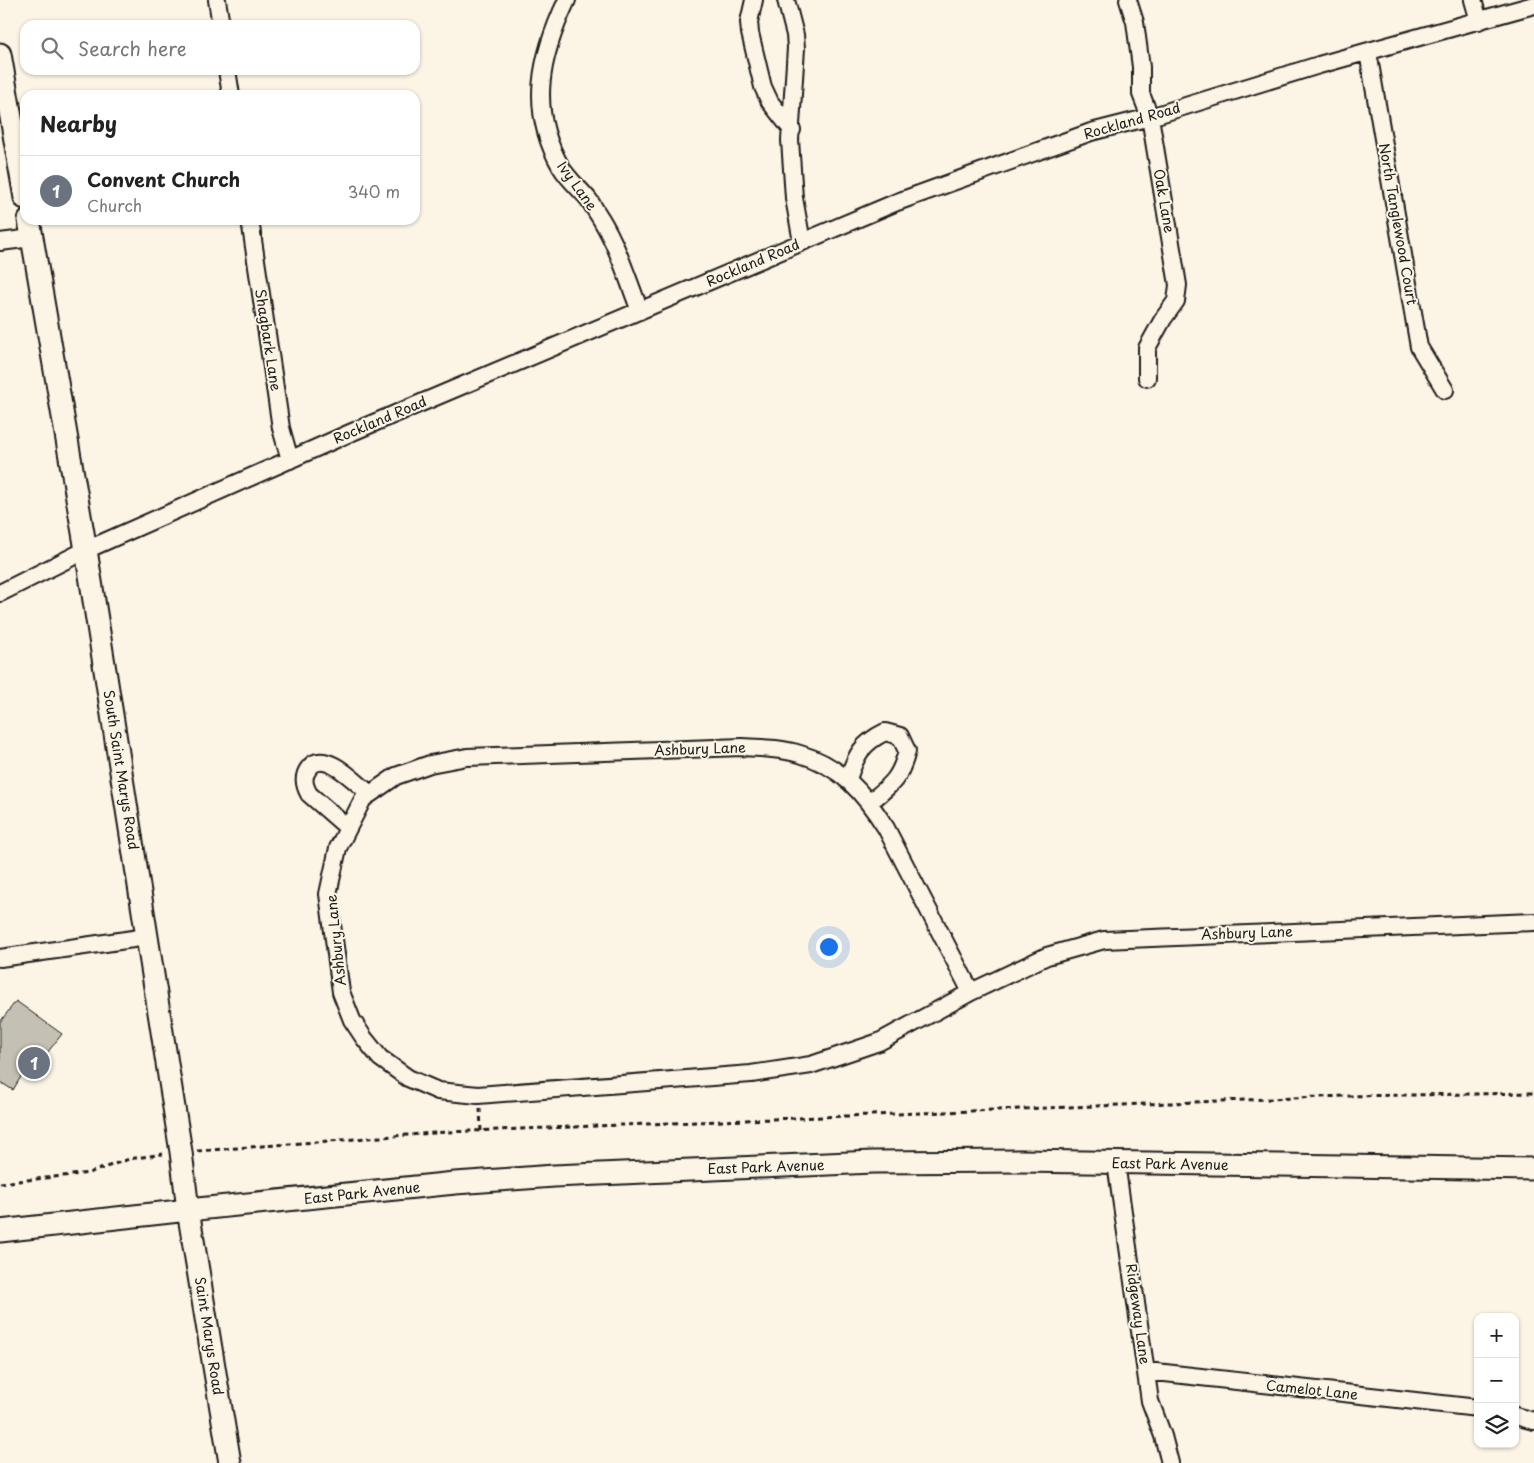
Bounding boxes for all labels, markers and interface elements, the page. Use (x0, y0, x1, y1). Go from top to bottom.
search box (20, 20, 420, 75)
icon: search (38, 34, 66, 62)
text: Search here (78, 34, 187, 62)
street label: Rockland Road (1081, 97, 1183, 144)
text: Nearby (40, 107, 117, 139)
street label: North Tanglewood Court (1374, 141, 1423, 307)
street label: Ivy Lane (552, 157, 603, 215)
text: Convent Church (87, 165, 240, 193)
street label: Oak Lane (1149, 167, 1180, 235)
text: 1 (52, 179, 60, 203)
text: 340 m (348, 179, 400, 203)
text: Church (87, 193, 142, 217)
street label: Rockland Road (703, 233, 803, 292)
street label: Shagbark Lane (250, 287, 287, 393)
street label: Rockland Road (330, 390, 430, 449)
street label: South Saint Marys Road (99, 689, 144, 851)
street label: Ashbury Lane (654, 736, 746, 761)
street label: Ashbury Lane (320, 893, 351, 987)
street label: Ashbury Lane (1201, 920, 1293, 945)
your location (816, 934, 842, 960)
pin: 1 (18, 1044, 50, 1082)
street label: East Park Avenue (1111, 1152, 1229, 1175)
street label: East Park Avenue (707, 1154, 825, 1179)
street label: East Park Avenue (303, 1176, 421, 1209)
street label: Ridgeway Lane (1121, 1262, 1156, 1366)
street label: Saint Marys Road (190, 1275, 229, 1397)
map controls (1474, 1313, 1519, 1448)
button: + (1474, 1313, 1519, 1358)
button: − (1474, 1358, 1519, 1403)
street label: Camelot Lane (1265, 1374, 1359, 1405)
button: layers (1474, 1403, 1519, 1448)

